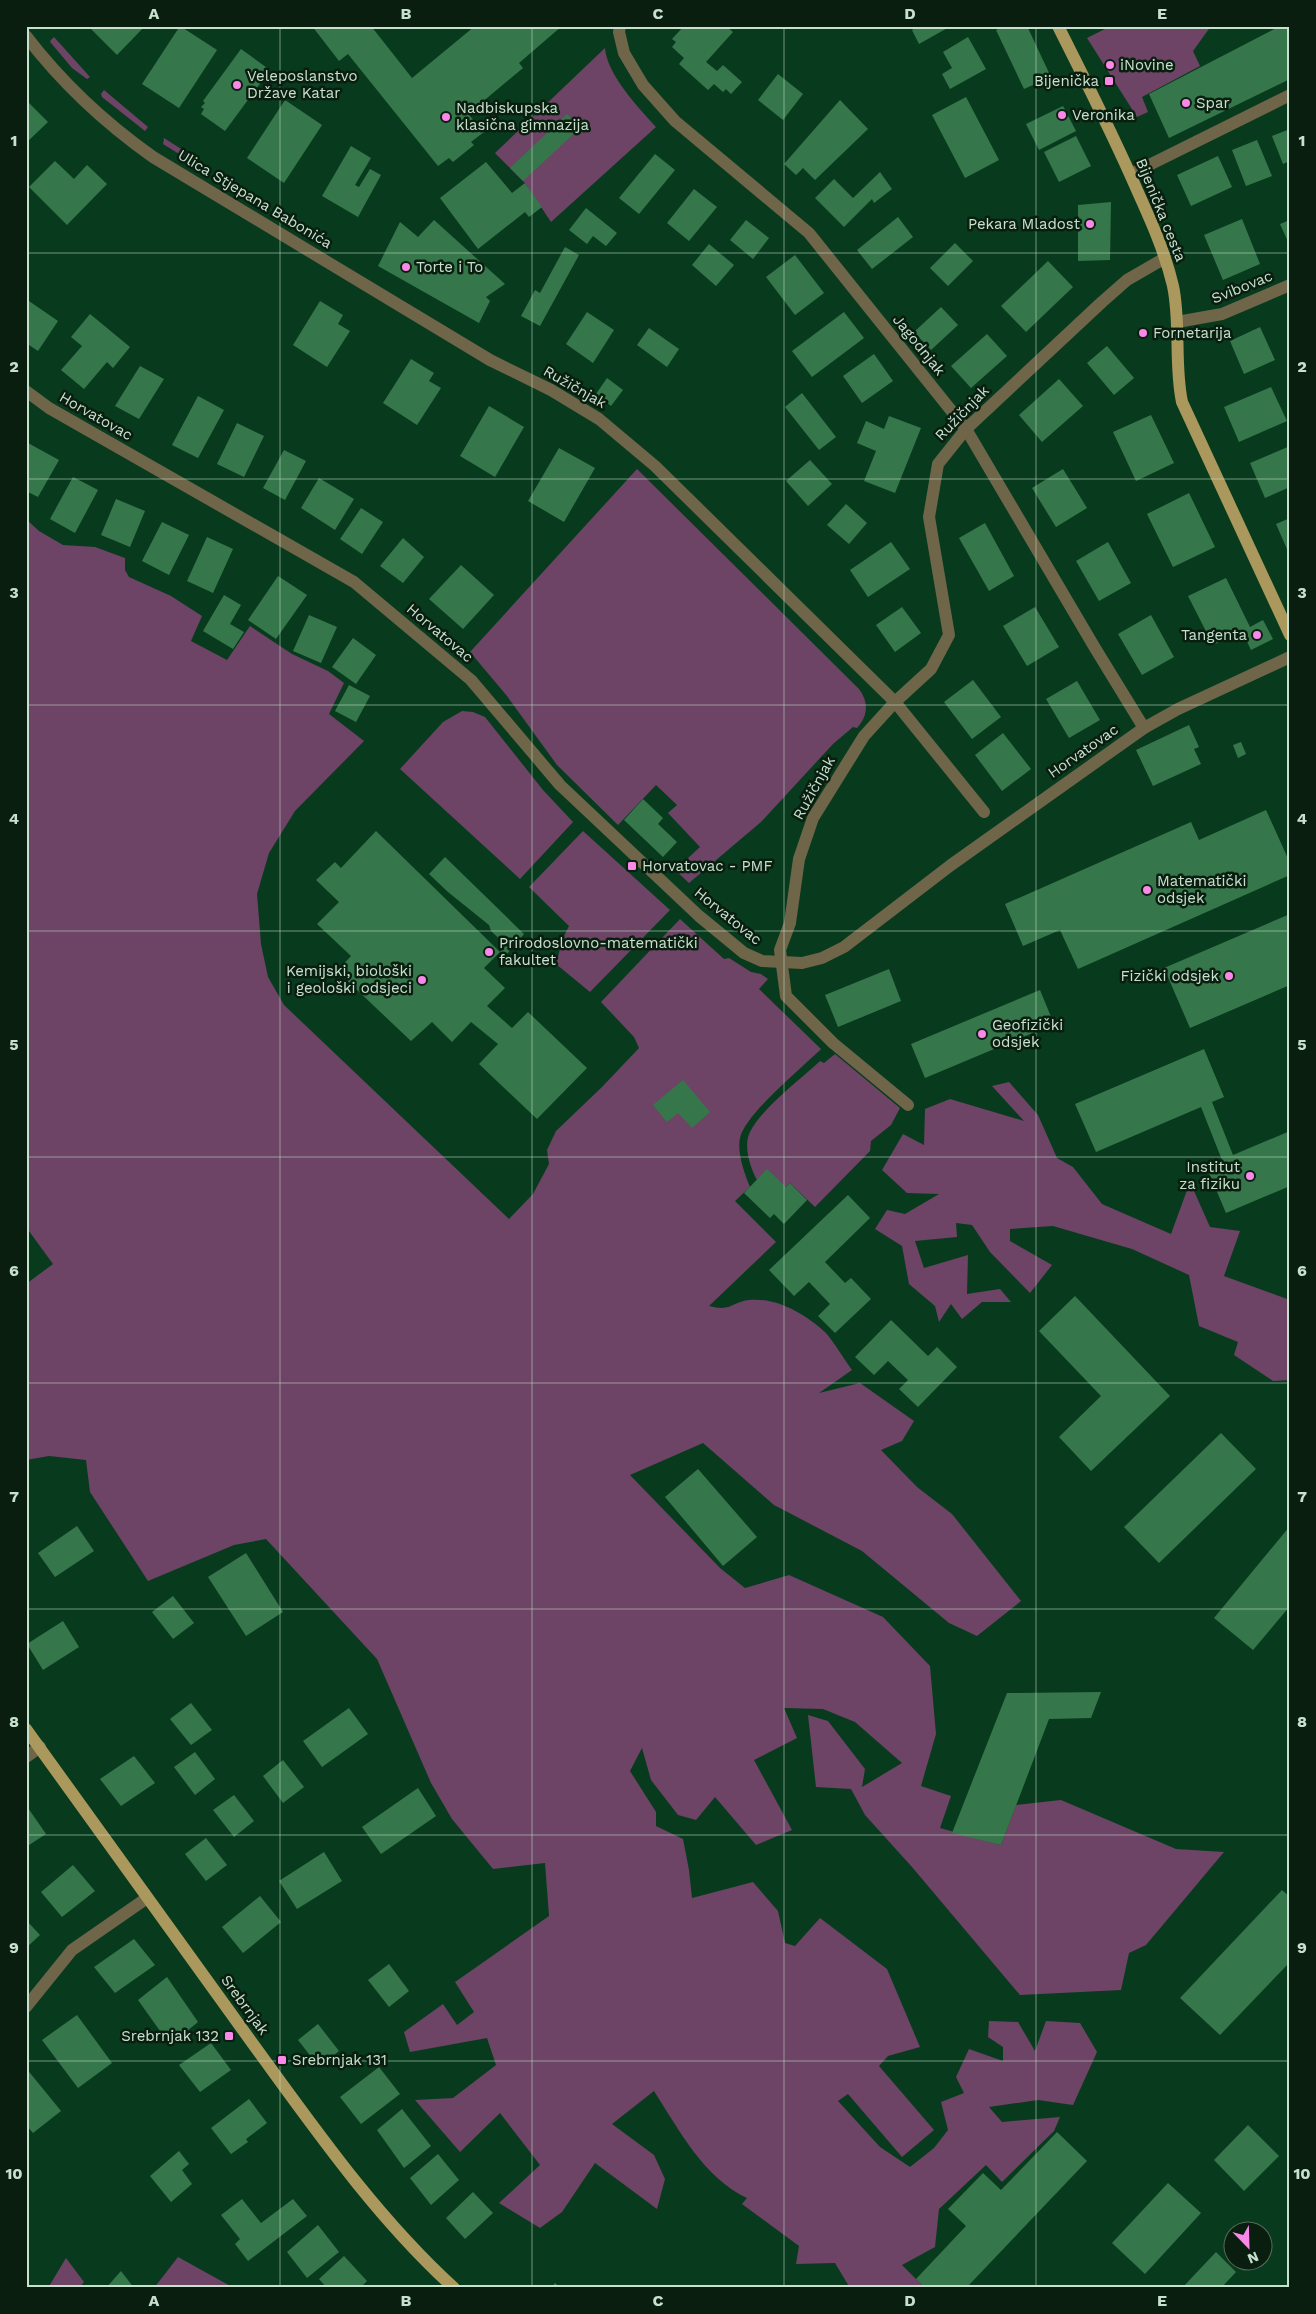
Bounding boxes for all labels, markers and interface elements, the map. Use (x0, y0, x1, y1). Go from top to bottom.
text: A (149, 4, 160, 23)
text: B (401, 4, 412, 23)
text: C (653, 4, 664, 23)
text: D (904, 4, 916, 23)
text: E (1157, 4, 1167, 23)
place label: iNovine (1120, 56, 1174, 74)
marker: iNovine (1104, 59, 1116, 71)
place label: Veleposlanstvo Države Katar (247, 67, 358, 102)
place label: Bijenička (1034, 72, 1100, 90)
marker: Bijenička (1103, 75, 1115, 87)
marker: Veleposlanstvo Države Katar (231, 79, 243, 91)
place label: Spar (1196, 94, 1230, 112)
marker: Spar (1180, 97, 1192, 109)
place label: Nadbiskupska klasična gimnazija (456, 99, 589, 134)
place label: Veronika (1072, 106, 1135, 124)
marker: Veronika (1056, 109, 1068, 121)
marker: Nadbiskupska klasična gimnazija (440, 111, 452, 123)
text: 1 (11, 131, 17, 150)
text: 1 (1299, 131, 1305, 150)
street label: Ulica Stjepana Babonića (175, 146, 336, 252)
street label: Bijenička cesta (1132, 156, 1190, 265)
place label: Pekara Mladost (968, 215, 1081, 233)
marker: Pekara Mladost (1084, 218, 1096, 230)
place label: Torte i To (416, 258, 483, 276)
marker: Torte i To (400, 261, 412, 273)
street label: Svibovac (1209, 267, 1275, 307)
street label: Jagodnjak (889, 311, 949, 380)
place label: Fornetarija (1153, 324, 1232, 342)
marker: Fornetarija (1137, 327, 1149, 339)
text: 2 (9, 357, 19, 376)
text: 2 (1297, 357, 1307, 376)
street label: Ružičnjak (540, 362, 610, 412)
street label: Ružičnjak (931, 381, 993, 444)
street label: Horvatovac (56, 388, 136, 444)
text: 3 (9, 583, 19, 602)
text: 3 (1297, 583, 1307, 602)
street label: Horvatovac (403, 600, 477, 666)
place label: Tangenta (1181, 626, 1247, 644)
marker: Tangenta (1251, 629, 1263, 641)
street label: Horvatovac (1044, 720, 1122, 782)
street label: Ružičnjak (789, 753, 839, 823)
text: 4 (9, 809, 19, 828)
text: 4 (1297, 809, 1307, 828)
place label: Horvatovac - PMF (642, 857, 773, 875)
marker: Horvatovac - PMF (626, 860, 638, 872)
place label: Matematički odsjek (1157, 872, 1247, 907)
street label: Horvatovac (691, 883, 765, 949)
marker: Matematički odsjek (1141, 884, 1153, 896)
place label: Prirodoslovno-matematički fakultet (499, 934, 698, 969)
marker: Prirodoslovno-matematički fakultet (483, 946, 495, 958)
place label: Kemijski, biološki i geološki odsjeci (286, 962, 412, 997)
place label: Fizički odsjek (1120, 967, 1219, 985)
marker: Fizički odsjek (1223, 970, 1235, 982)
marker: Kemijski, biološki i geološki odsjeci (416, 974, 428, 986)
place label: Geofizički odsjek (992, 1016, 1063, 1051)
marker: Geofizički odsjek (976, 1028, 988, 1040)
text: 5 (9, 1035, 19, 1054)
text: 5 (1297, 1035, 1307, 1054)
place label: Institut za fiziku (1179, 1158, 1241, 1193)
marker: Institut za fiziku (1244, 1170, 1256, 1182)
text: 6 (9, 1261, 19, 1280)
text: 6 (1297, 1261, 1307, 1280)
text: 7 (9, 1487, 19, 1506)
text: 7 (1297, 1487, 1307, 1506)
text: 8 (9, 1712, 19, 1731)
text: 8 (1297, 1712, 1307, 1731)
text: 9 (9, 1938, 19, 1957)
text: 9 (1297, 1938, 1307, 1957)
street label: Srebrnjak (217, 1971, 273, 2039)
place label: Srebrnjak 132 (121, 2027, 219, 2045)
marker: Srebrnjak 132 (223, 2030, 235, 2042)
place label: Srebrnjak 131 (292, 2051, 387, 2069)
marker: Srebrnjak 131 (276, 2054, 288, 2066)
text: 10 (5, 2164, 23, 2183)
text: 10 (1293, 2164, 1311, 2183)
north arrow (1224, 2222, 1274, 2272)
text: N (1245, 2249, 1261, 2267)
text: A (149, 2291, 160, 2310)
text: B (401, 2291, 412, 2310)
text: C (653, 2291, 664, 2310)
text: D (904, 2291, 916, 2310)
text: E (1157, 2291, 1167, 2310)

